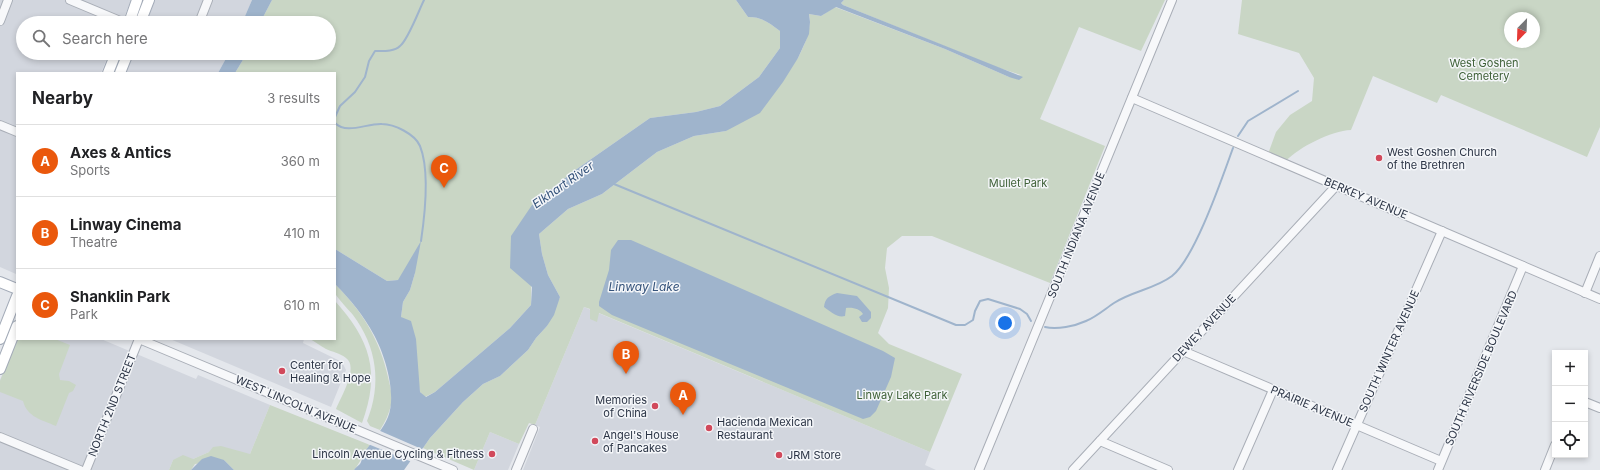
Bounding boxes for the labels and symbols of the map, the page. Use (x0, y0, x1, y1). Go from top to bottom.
north arrow (1504, 12, 1540, 48)
park label: West Goshen Cemetery (1449, 56, 1519, 83)
place label: West Goshen Church of the Brethren (1387, 145, 1497, 172)
marker: West Goshen Church of the Brethren (1374, 153, 1384, 163)
pin: C (431, 155, 457, 188)
water label: Elkhart River (529, 158, 597, 211)
street label: SOUTH INDIANA AVENUE (1044, 170, 1108, 300)
street label: BERKEY AVENUE (1322, 174, 1410, 222)
park label: Mullet Park (989, 176, 1047, 190)
water label: Linway Lake (608, 279, 680, 294)
street label: SOUTH WINTER AVENUE (1356, 288, 1422, 414)
street label: SOUTH RIVERSIDE BOULEVARD (1442, 288, 1520, 448)
street label: DEWEY AVENUE (1169, 292, 1239, 364)
your location (995, 313, 1015, 333)
pin: B (613, 341, 639, 374)
street label: NORTH 2ND STREET (85, 351, 139, 459)
place label: Center for Healing & Hope (290, 358, 371, 385)
marker: Center for Healing & Hope (277, 366, 287, 376)
street label: WEST LINCOLN AVENUE (233, 372, 359, 436)
pin: A (670, 382, 696, 415)
street label: PRAIRIE AVENUE (1269, 382, 1355, 430)
park label: Linway Lake Park (857, 388, 947, 402)
place label: Memories of China (595, 393, 647, 420)
marker: Memories of China (650, 401, 660, 411)
place label: Hacienda Mexican Restaurant (717, 415, 813, 442)
marker: Hacienda Mexican Restaurant (704, 423, 714, 433)
place label: Angel's House of Pancakes (603, 428, 679, 455)
marker: Angel's House of Pancakes (590, 436, 600, 446)
place label: Lincoln Avenue Cycling & Fitness (312, 447, 484, 461)
place label: JRM Store (787, 448, 841, 462)
marker: Lincoln Avenue Cycling & Fitness (487, 449, 497, 459)
marker: JRM Store (774, 450, 784, 460)

